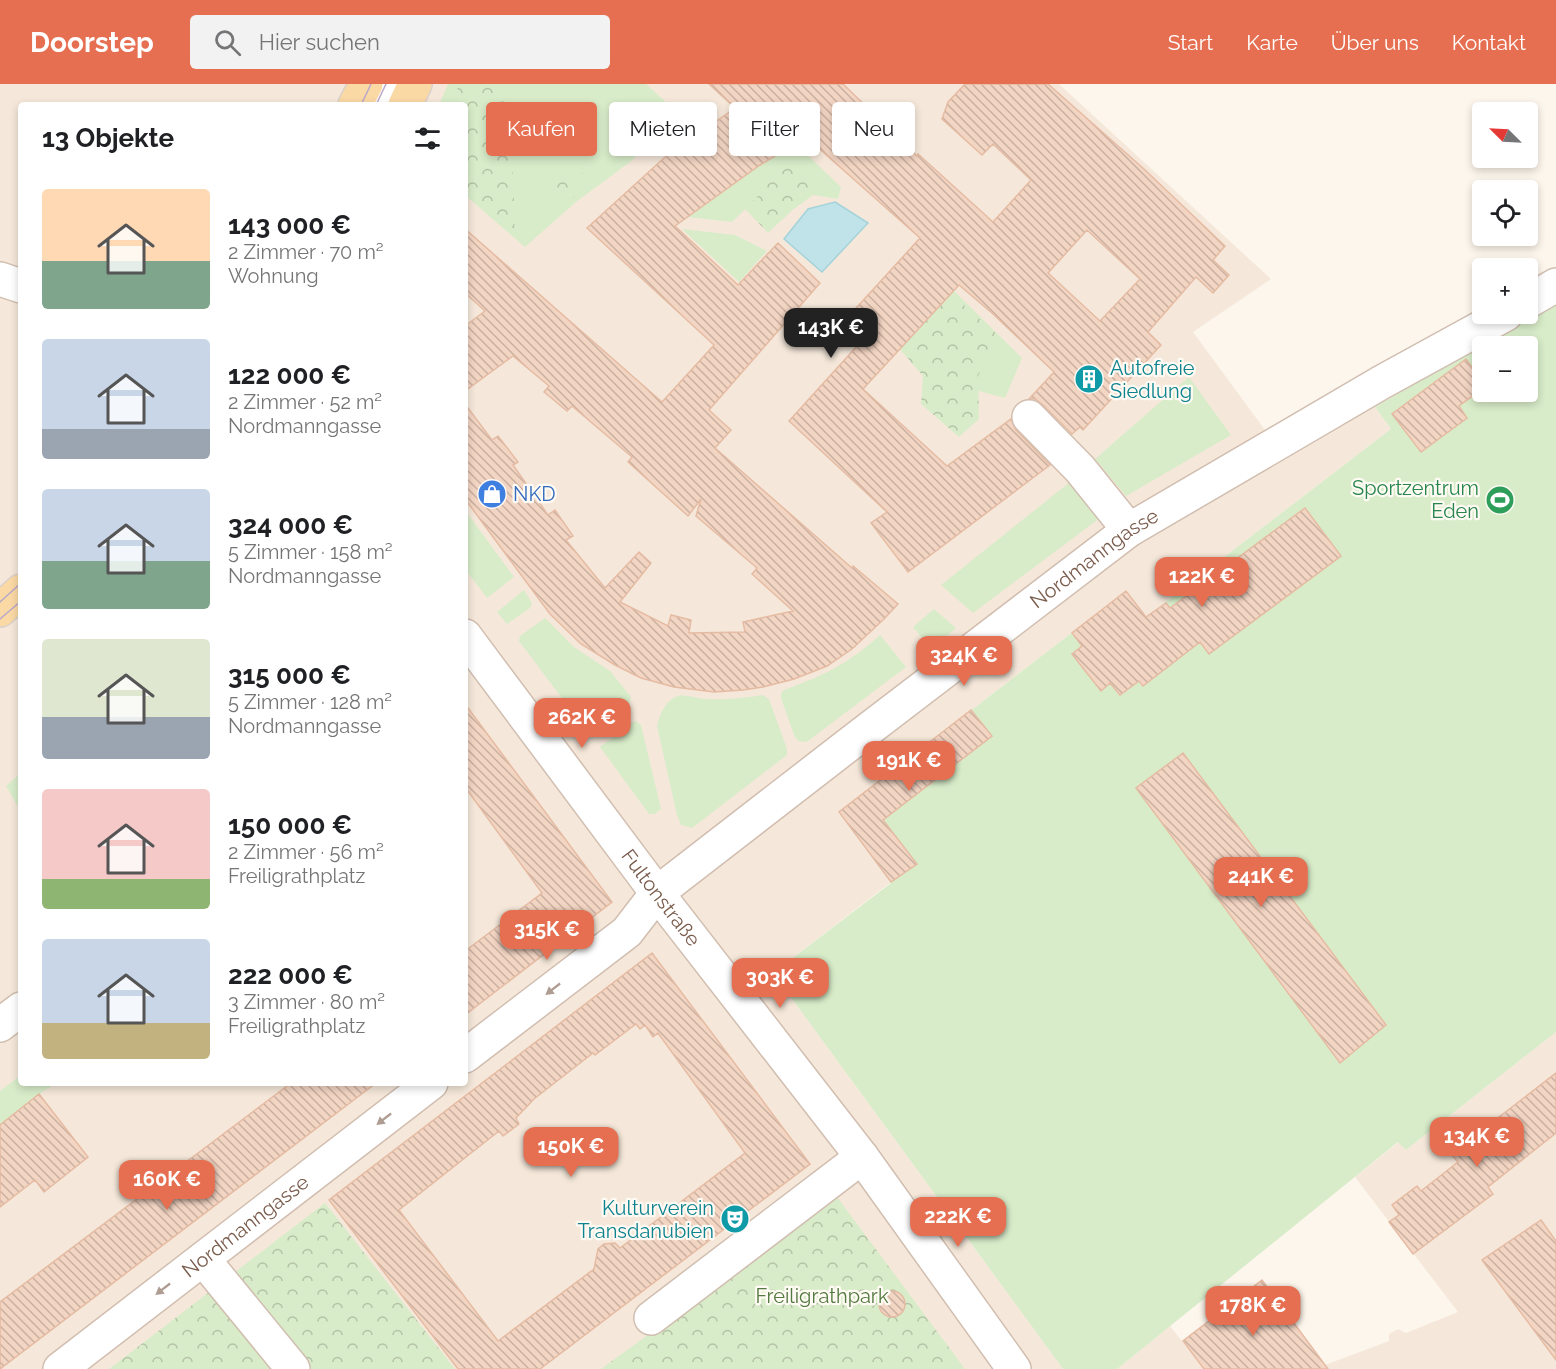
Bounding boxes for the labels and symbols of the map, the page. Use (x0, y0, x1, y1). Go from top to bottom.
north arrow (1472, 102, 1538, 168)
pin: 143K € (782, 308, 880, 359)
place label: Autofreie Siedlung (1110, 356, 1195, 403)
building icon: Autofreie Siedlung (1073, 363, 1105, 395)
place label: Sportzentrum Eden (1352, 476, 1479, 523)
shop icon: NKD (476, 478, 508, 510)
place label: NKD (513, 482, 556, 506)
sports icon: Sportzentrum Eden (1484, 484, 1516, 516)
street label: Nordmanngasse (1025, 503, 1163, 613)
pin: 122K € (1153, 557, 1251, 608)
pin: 324K € (915, 636, 1013, 687)
pin: 262K € (533, 698, 631, 749)
pin: 191K € (860, 741, 958, 792)
street label: Fultonstraße (616, 844, 706, 951)
pin: 241K € (1212, 857, 1310, 908)
pin: 315K € (498, 910, 596, 961)
pin: 303K € (731, 958, 829, 1009)
one-way arrow (545, 982, 560, 994)
one-way arrow (377, 1112, 392, 1124)
pin: 134K € (1428, 1117, 1526, 1168)
pin: 150K € (522, 1127, 620, 1178)
pin: 160K € (118, 1160, 216, 1211)
street label: Nordmanngasse (177, 1170, 314, 1282)
place label: Kulturverein Transdanubien (577, 1196, 714, 1243)
pin: 222K € (909, 1197, 1007, 1248)
theatre icon: Kulturverein Transdanubien (719, 1203, 751, 1235)
one-way arrow (156, 1283, 171, 1295)
park label: Freiligrathpark (756, 1284, 889, 1308)
pin: 178K € (1204, 1286, 1302, 1337)

